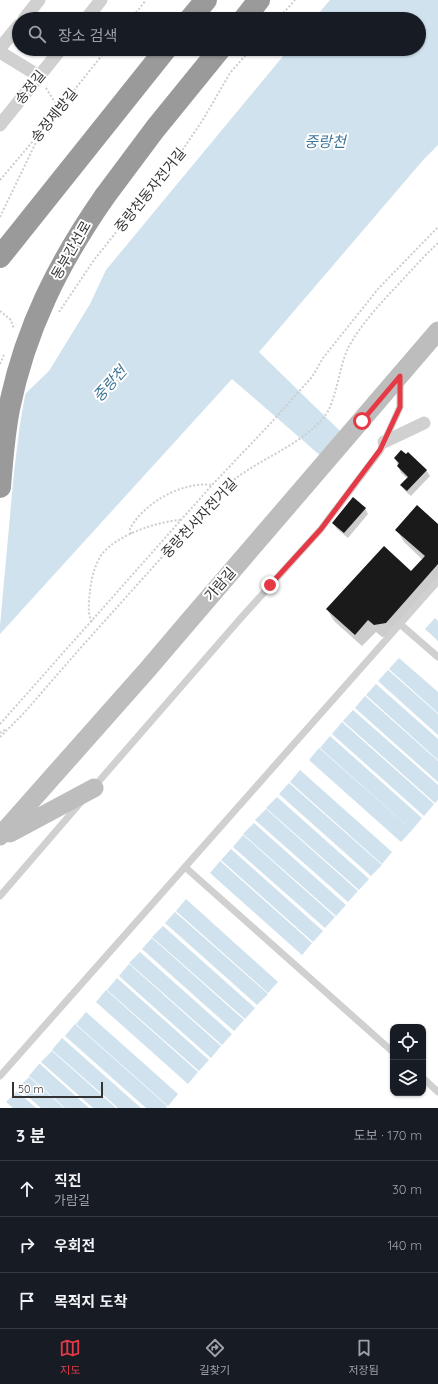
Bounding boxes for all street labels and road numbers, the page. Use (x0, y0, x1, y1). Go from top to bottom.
street label: 송정길 (11, 66, 49, 108)
street label: 송정제방길 (27, 84, 81, 146)
street label: 중랑천동자전거길 (111, 144, 189, 236)
street label: 동부간선로 (47, 218, 95, 282)
street label: 중랑천서자전거길 (157, 474, 241, 562)
street label: 가람길 (201, 564, 239, 604)

